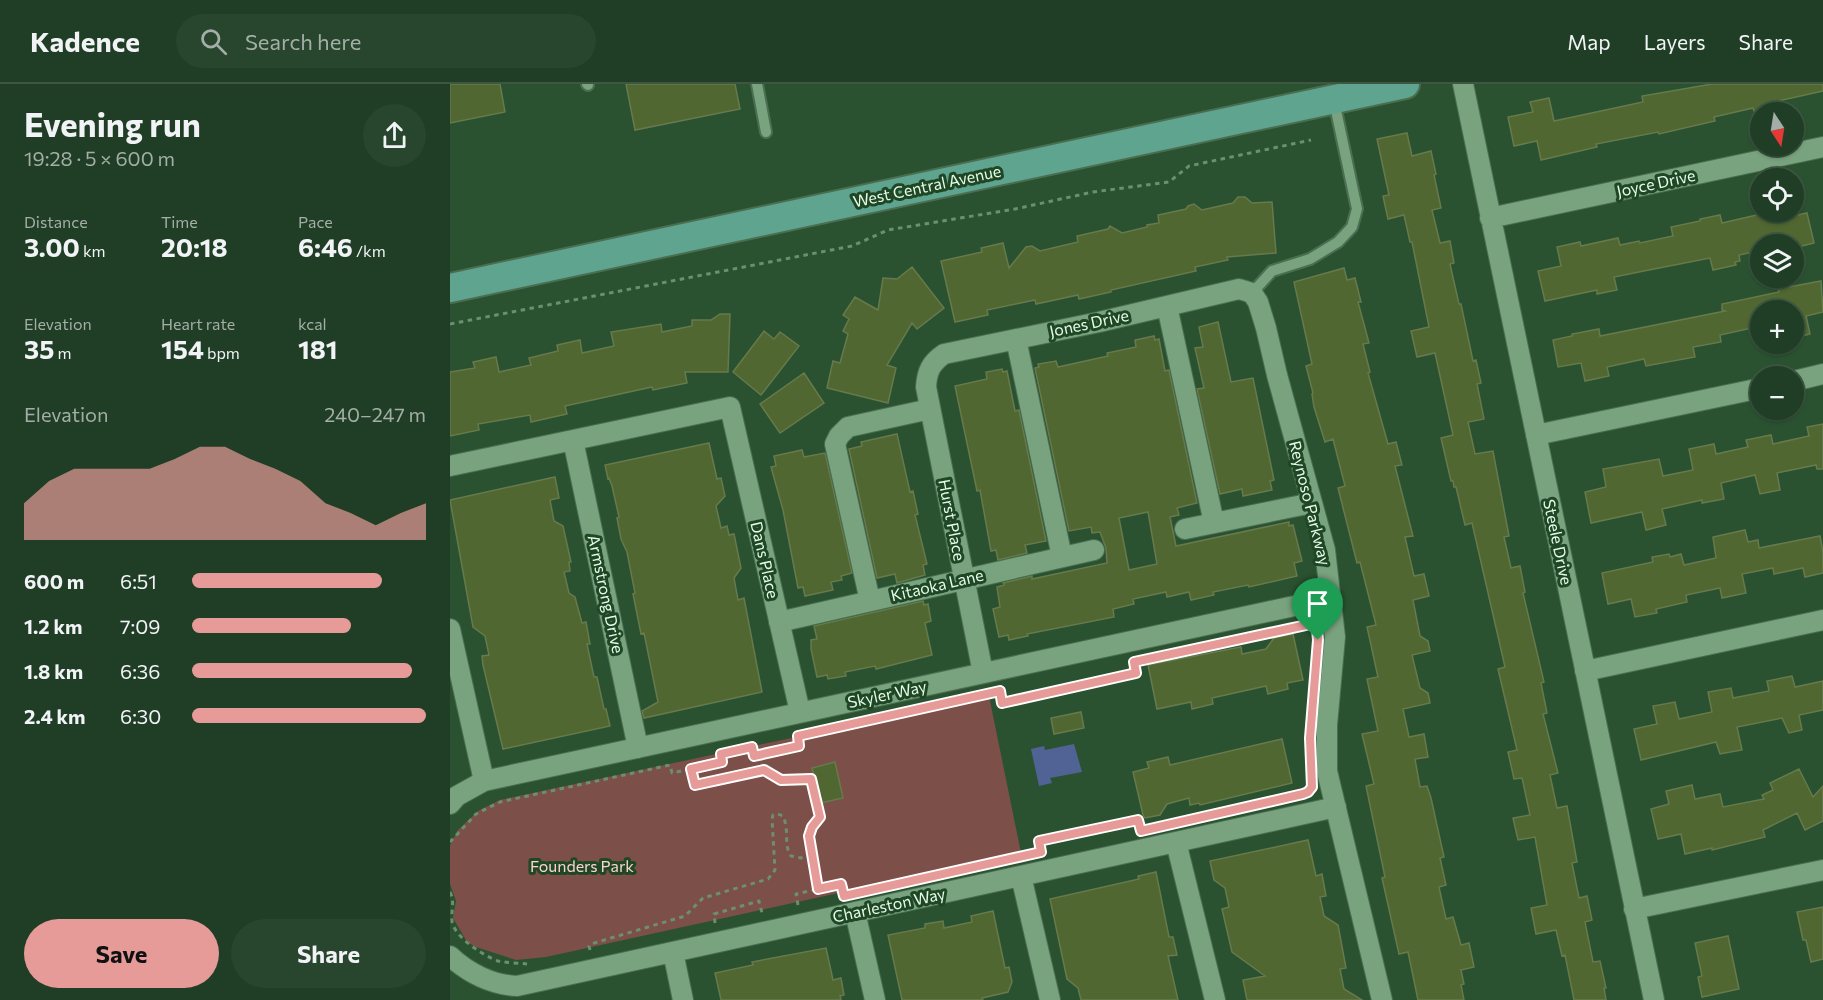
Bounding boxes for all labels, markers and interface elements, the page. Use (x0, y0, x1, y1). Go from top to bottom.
search box (176, 14, 596, 68)
text: Kadence (30, 24, 140, 58)
icon: search (197, 25, 230, 58)
text: Search here (245, 28, 361, 55)
text: Map (1567, 29, 1611, 54)
text: Layers (1644, 29, 1706, 54)
text: Share (1739, 29, 1793, 54)
north arrow (1750, 102, 1804, 156)
map controls (1750, 102, 1804, 420)
text: Evening run (24, 103, 201, 144)
button: share (363, 104, 426, 167)
text: 19:28 · 5 × 600 m (24, 146, 175, 170)
street label: West Central Avenue (851, 161, 1003, 210)
street label: Joyce Drive (1615, 165, 1697, 200)
button: locate (1750, 168, 1804, 222)
text: Distance (24, 212, 88, 231)
text: Time (161, 212, 198, 231)
text: Pace (298, 212, 333, 231)
text: 3.00 (24, 231, 80, 262)
text: 20:18 (161, 231, 228, 262)
text: 6:46 (298, 231, 353, 262)
button: layers (1750, 234, 1804, 288)
text: km (80, 241, 106, 260)
text: /km (353, 241, 386, 260)
button: + (1750, 300, 1804, 354)
street label: Jones Drive (1047, 305, 1130, 340)
text: Elevation (24, 314, 92, 333)
text: Heart rate (161, 314, 235, 333)
text: kcal (298, 314, 327, 333)
text: 35 (24, 333, 54, 364)
text: 154 (161, 333, 204, 364)
text: 181 (298, 333, 338, 364)
text: m (54, 343, 71, 362)
text: bpm (204, 343, 240, 362)
button: − (1750, 366, 1804, 420)
text: Elevation (24, 402, 109, 426)
text: 240–247 m (324, 402, 426, 426)
street label: Reynoso Parkway (1286, 439, 1335, 567)
street label: Hurst Place (935, 477, 970, 562)
street label: Steele Drive (1540, 497, 1577, 586)
street label: Dans Place (747, 520, 784, 600)
street label: Armstrong Drive (585, 533, 628, 655)
street label: Kitaoka Lane (889, 565, 985, 604)
text: 600 m (24, 569, 84, 593)
text: 6:51 (120, 569, 157, 593)
pin (1292, 578, 1343, 640)
icon: arrive (1301, 587, 1334, 620)
text: 1.2 km (24, 614, 82, 638)
text: 7:09 (120, 614, 160, 638)
text: 1.8 km (24, 659, 83, 683)
text: 6:36 (120, 659, 160, 683)
street label: Skyler Way (846, 676, 928, 711)
text: 2.4 km (24, 704, 86, 728)
text: 6:30 (120, 704, 161, 728)
park label: Founders Park (530, 856, 634, 875)
street label: Charleston Way (831, 883, 947, 926)
button: Save (24, 919, 219, 988)
button: Share (231, 919, 426, 988)

